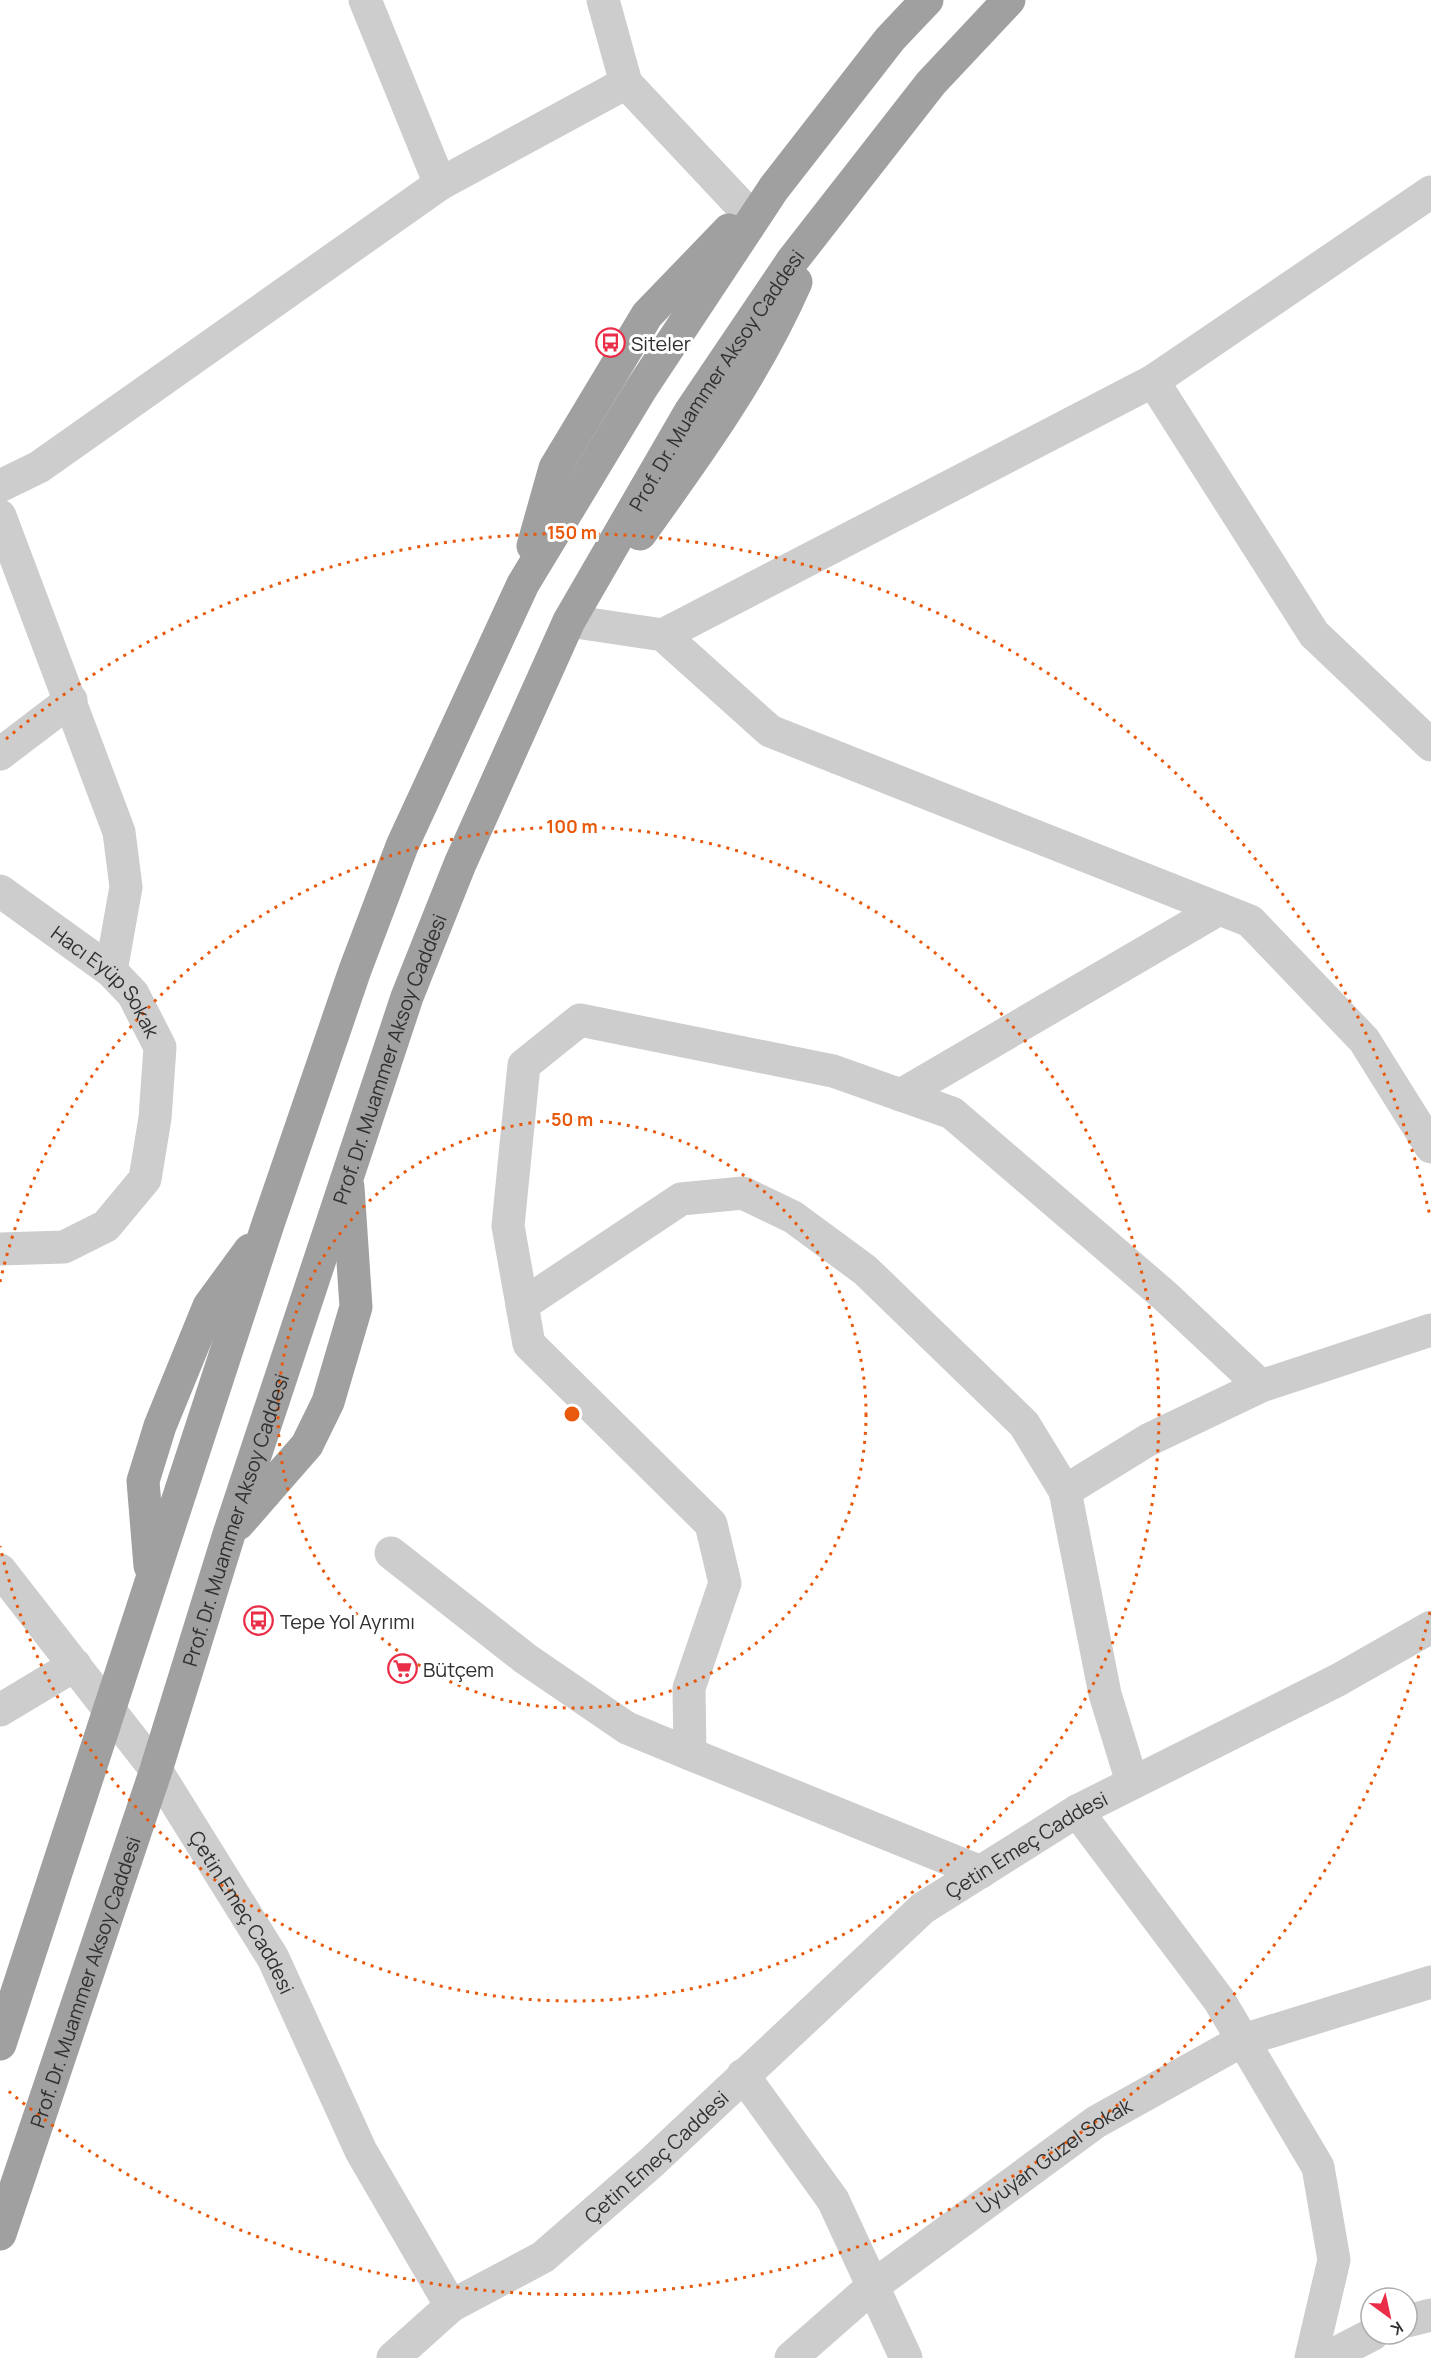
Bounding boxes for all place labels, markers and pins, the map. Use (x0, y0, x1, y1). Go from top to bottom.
bus stop icon: Siteler (594, 327, 626, 359)
place label: Siteler (631, 330, 691, 357)
centre of rings (562, 1404, 582, 1424)
bus stop icon: Tepe Yol Ayrımı (243, 1605, 275, 1637)
place label: Tepe Yol Ayrımı (280, 1608, 415, 1635)
supermarket icon: Bütçem (386, 1653, 418, 1685)
place label: Bütçem (423, 1656, 494, 1683)

